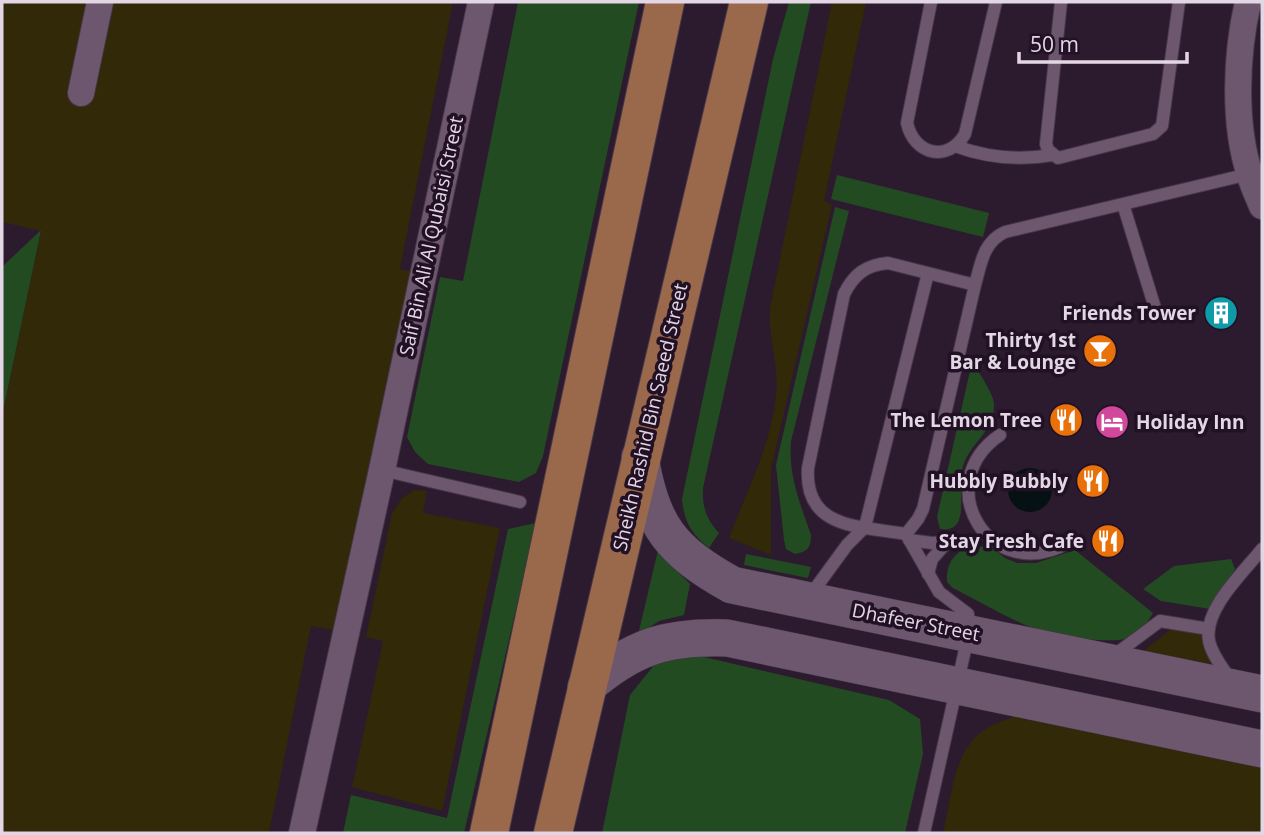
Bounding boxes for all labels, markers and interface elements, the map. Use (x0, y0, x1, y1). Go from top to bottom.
scale bar (1019, 21, 1187, 65)
text: 50 m (1030, 30, 1079, 58)
street label: Saif Bin Ali Al Qubaisi Street (393, 114, 469, 358)
street label: Sheikh Rashid Bin Saeed Street (607, 280, 694, 553)
building icon: Friends Tower (1202, 294, 1240, 332)
place label: Friends Tower (1062, 300, 1196, 326)
place label: Thirty 1st Bar & Lounge (950, 327, 1076, 375)
bar icon: Thirty 1st Bar & Lounge (1081, 332, 1119, 370)
restaurant icon: The Lemon Tree (1047, 401, 1085, 439)
hotel icon: Holiday Inn (1093, 403, 1131, 441)
place label: The Lemon Tree (890, 407, 1042, 433)
place label: Holiday Inn (1136, 409, 1244, 435)
restaurant icon: Hubbly Bubbly (1074, 462, 1112, 500)
place label: Hubbly Bubbly (929, 468, 1068, 494)
restaurant icon: Stay Fresh Cafe (1089, 522, 1127, 560)
place label: Stay Fresh Cafe (939, 528, 1084, 554)
street label: Dhafeer Street (850, 597, 982, 647)

